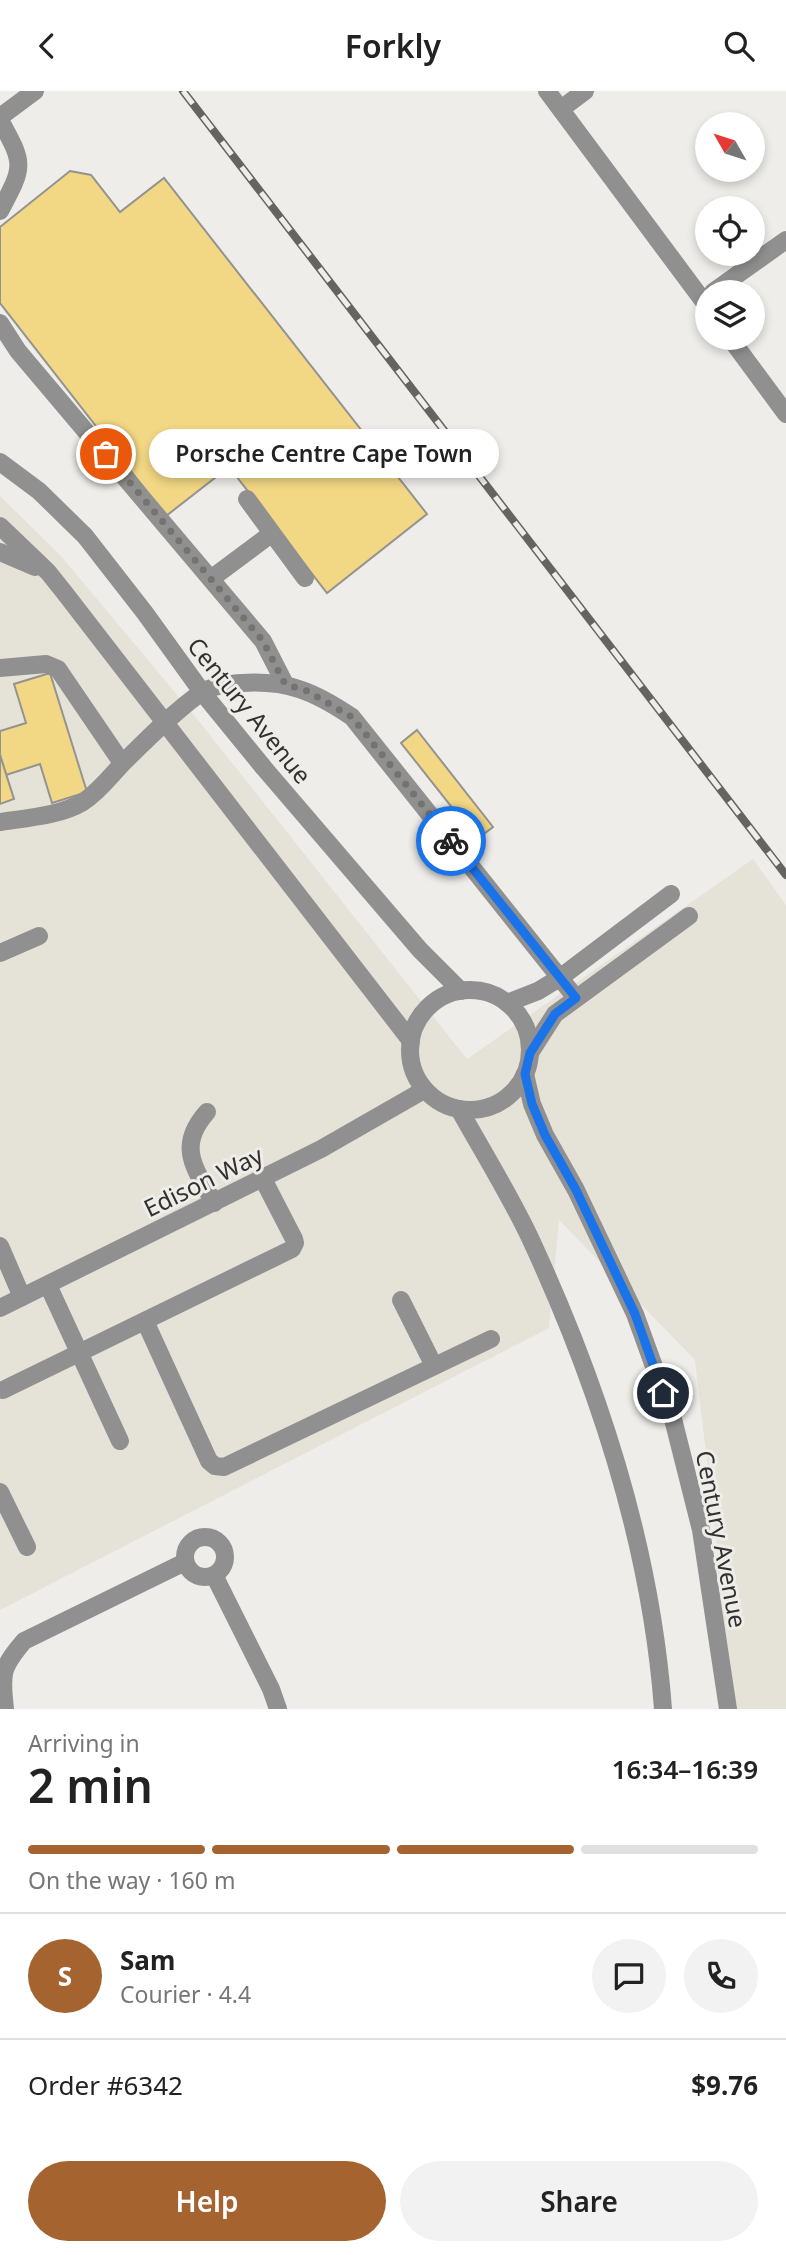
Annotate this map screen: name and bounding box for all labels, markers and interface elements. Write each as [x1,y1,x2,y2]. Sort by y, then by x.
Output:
text: Forkly [345,24,441,67]
icon: back [28,27,66,65]
icon: search [720,27,758,65]
north arrow [695,112,765,182]
map controls [695,112,765,350]
button: locate [695,196,765,266]
button: layers [695,280,765,350]
pin [76,424,136,484]
callout: Porsche Centre Cape Town [148,429,498,479]
icon: bag [87,435,125,473]
text: Porsche Centre Cape Town [175,437,473,469]
street label: Century Avenue [181,630,319,790]
courier [416,806,486,876]
icon: bike [432,822,470,860]
street label: Edison Way [138,1138,269,1224]
pin [633,1363,693,1423]
icon: home [644,1374,682,1412]
street label: Century Avenue [689,1448,755,1630]
text: Arriving in [28,1727,140,1759]
text: 16:34–16:39 [612,1751,758,1787]
text: 2 min [28,1754,153,1816]
text: On the way · 160 m [28,1864,235,1896]
button: chat [592,1939,666,2013]
button: phone [684,1939,758,2013]
text: Sam [120,1942,175,1978]
text: S [58,1958,72,1994]
text: Courier · 4.4 [120,1978,251,2010]
text: Order #6342 [28,2067,183,2103]
text: $9.76 [691,2067,758,2103]
button: Help [28,2161,386,2241]
button: Share [400,2161,758,2241]

